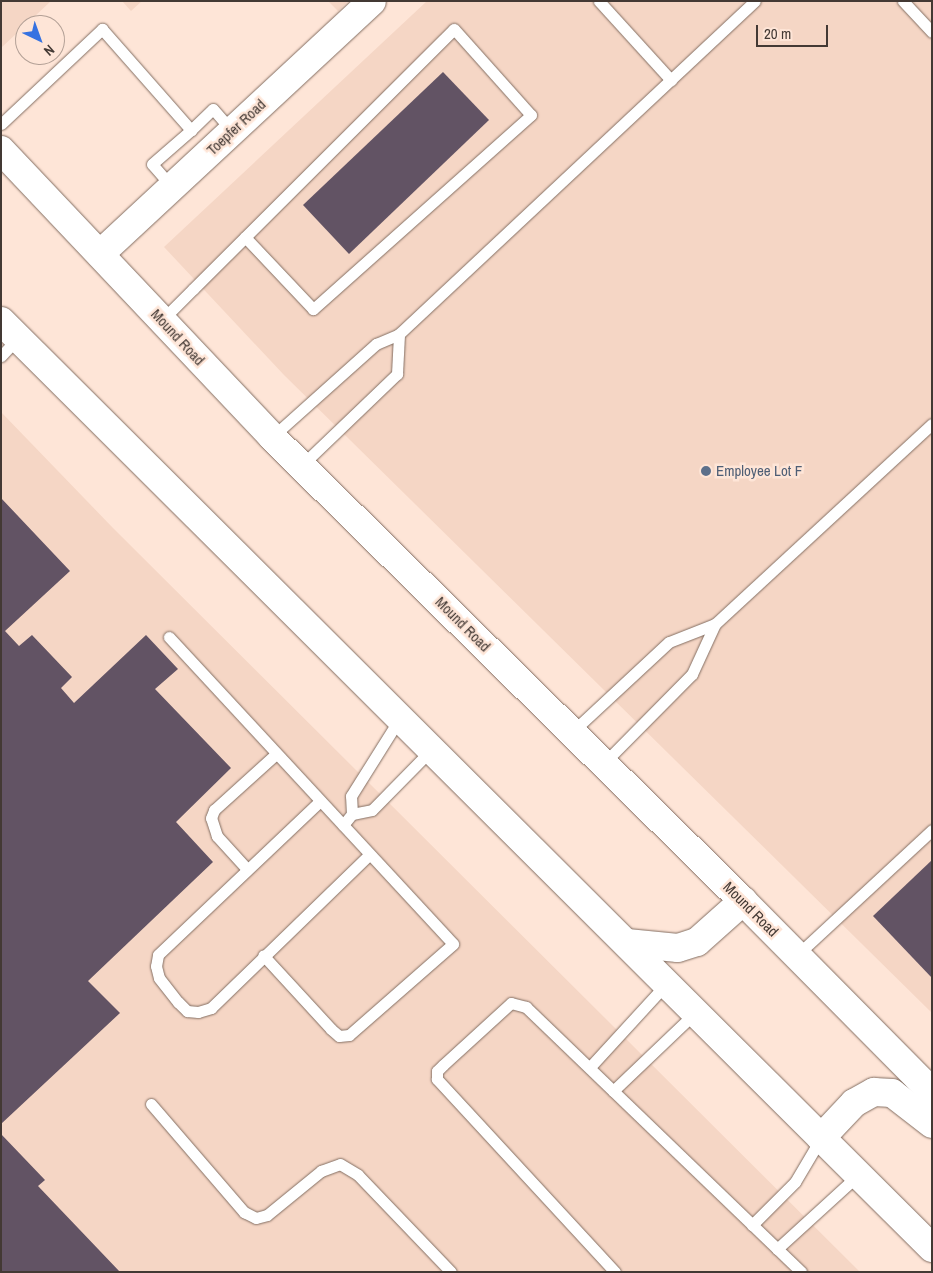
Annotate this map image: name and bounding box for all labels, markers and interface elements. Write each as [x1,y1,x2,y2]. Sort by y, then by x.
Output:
north arrow [15,15,65,65]
scale bar [758,15,830,47]
text: 20 m [764,23,791,44]
text: N [40,41,58,60]
street label: Toepfer Road [203,95,269,159]
street label: Mound Road [147,305,209,369]
place label: Employee Lot F [716,462,802,480]
marker: Employee Lot F [700,465,712,477]
street label: Mound Road [432,593,494,655]
street label: Mound Road [720,878,782,940]

